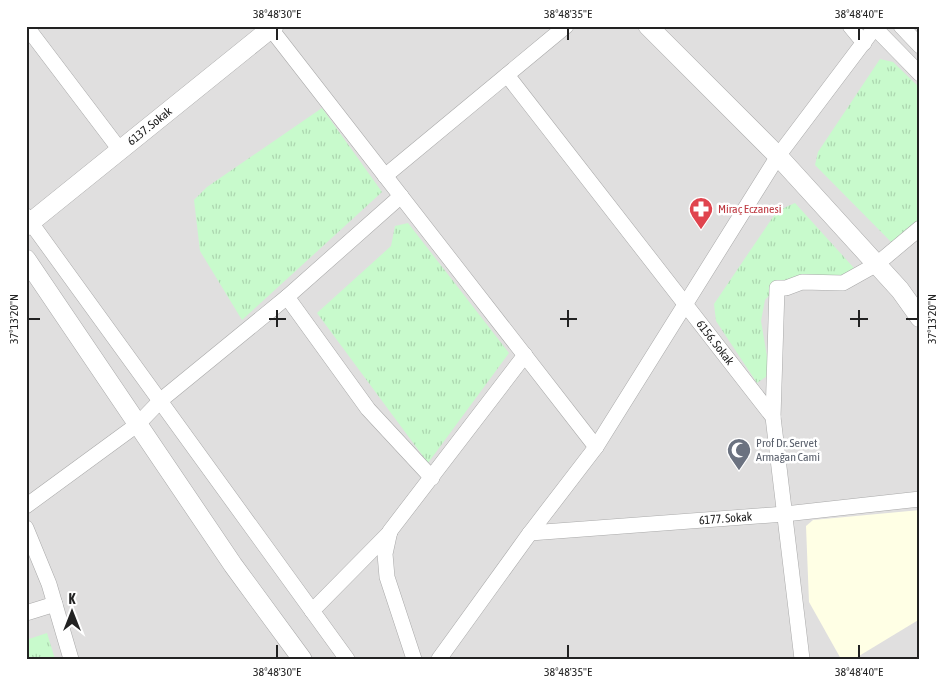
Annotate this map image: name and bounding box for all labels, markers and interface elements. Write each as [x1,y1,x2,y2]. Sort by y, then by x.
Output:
text: 38°48'30"E [253,7,301,21]
text: 38°48'35"E [544,7,592,21]
text: 38°48'40"E [835,7,883,21]
street label: 6137. Sokak [125,104,175,148]
pharmacy icon: Miraç Eczanesi [688,196,714,230]
place label: Miraç Eczanesi [718,202,781,216]
text: 37°13'20"N [7,294,21,344]
text: 37°13'20"N [925,294,939,344]
street label: 6156. Sokak [693,317,737,368]
place label: Prof Dr. Servet Armağan Cami [756,436,820,464]
mosque icon: Prof Dr. Servet Armağan Cami [726,437,752,471]
street label: 6177. Sokak [698,509,753,527]
north arrow [48,588,98,638]
text: K [69,591,76,607]
text: 38°48'30"E [253,665,301,679]
text: 38°48'35"E [544,665,592,679]
text: 38°48'40"E [835,665,883,679]

